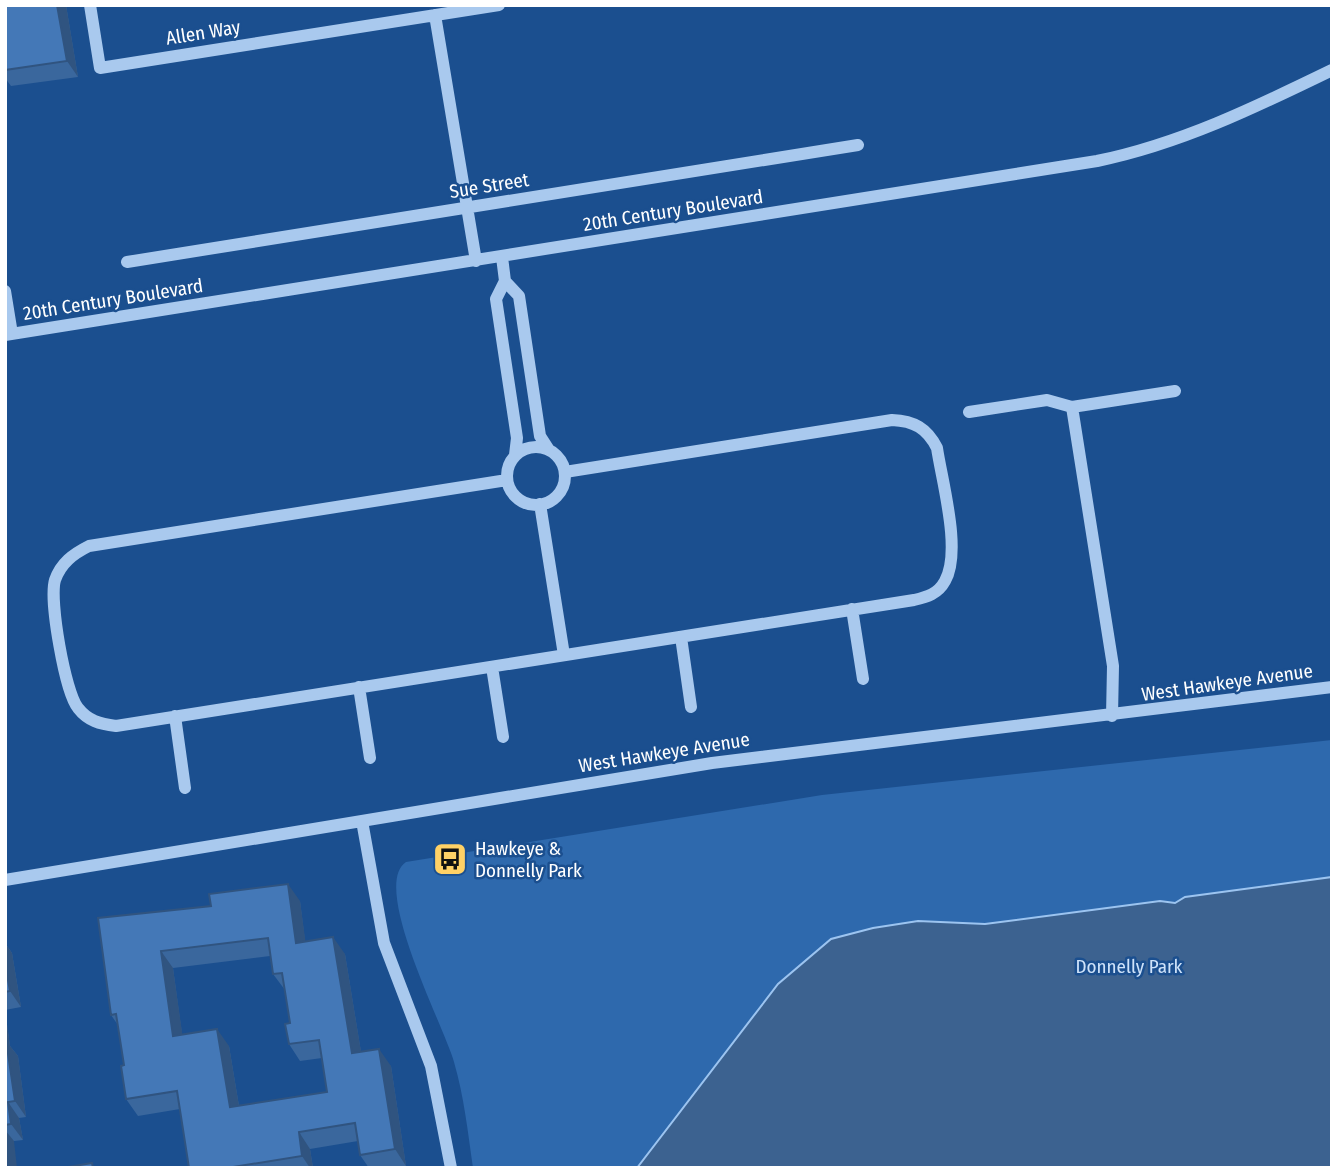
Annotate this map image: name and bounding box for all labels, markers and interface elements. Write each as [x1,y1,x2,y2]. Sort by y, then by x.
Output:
street label: Allen Way [164,15,242,50]
street label: Sue Street [448,168,531,203]
street label: 20th Century Boulevard [582,185,765,236]
street label: 20th Century Boulevard [22,274,205,325]
street label: West Hawkeye Avenue [1140,659,1314,706]
street label: West Hawkeye Avenue [577,728,751,777]
place label: Hawkeye & Donnelly Park [475,837,582,882]
bus stop icon: Hawkeye & Donnelly Park [431,840,469,878]
park label: Donnelly Park [1076,955,1183,978]

